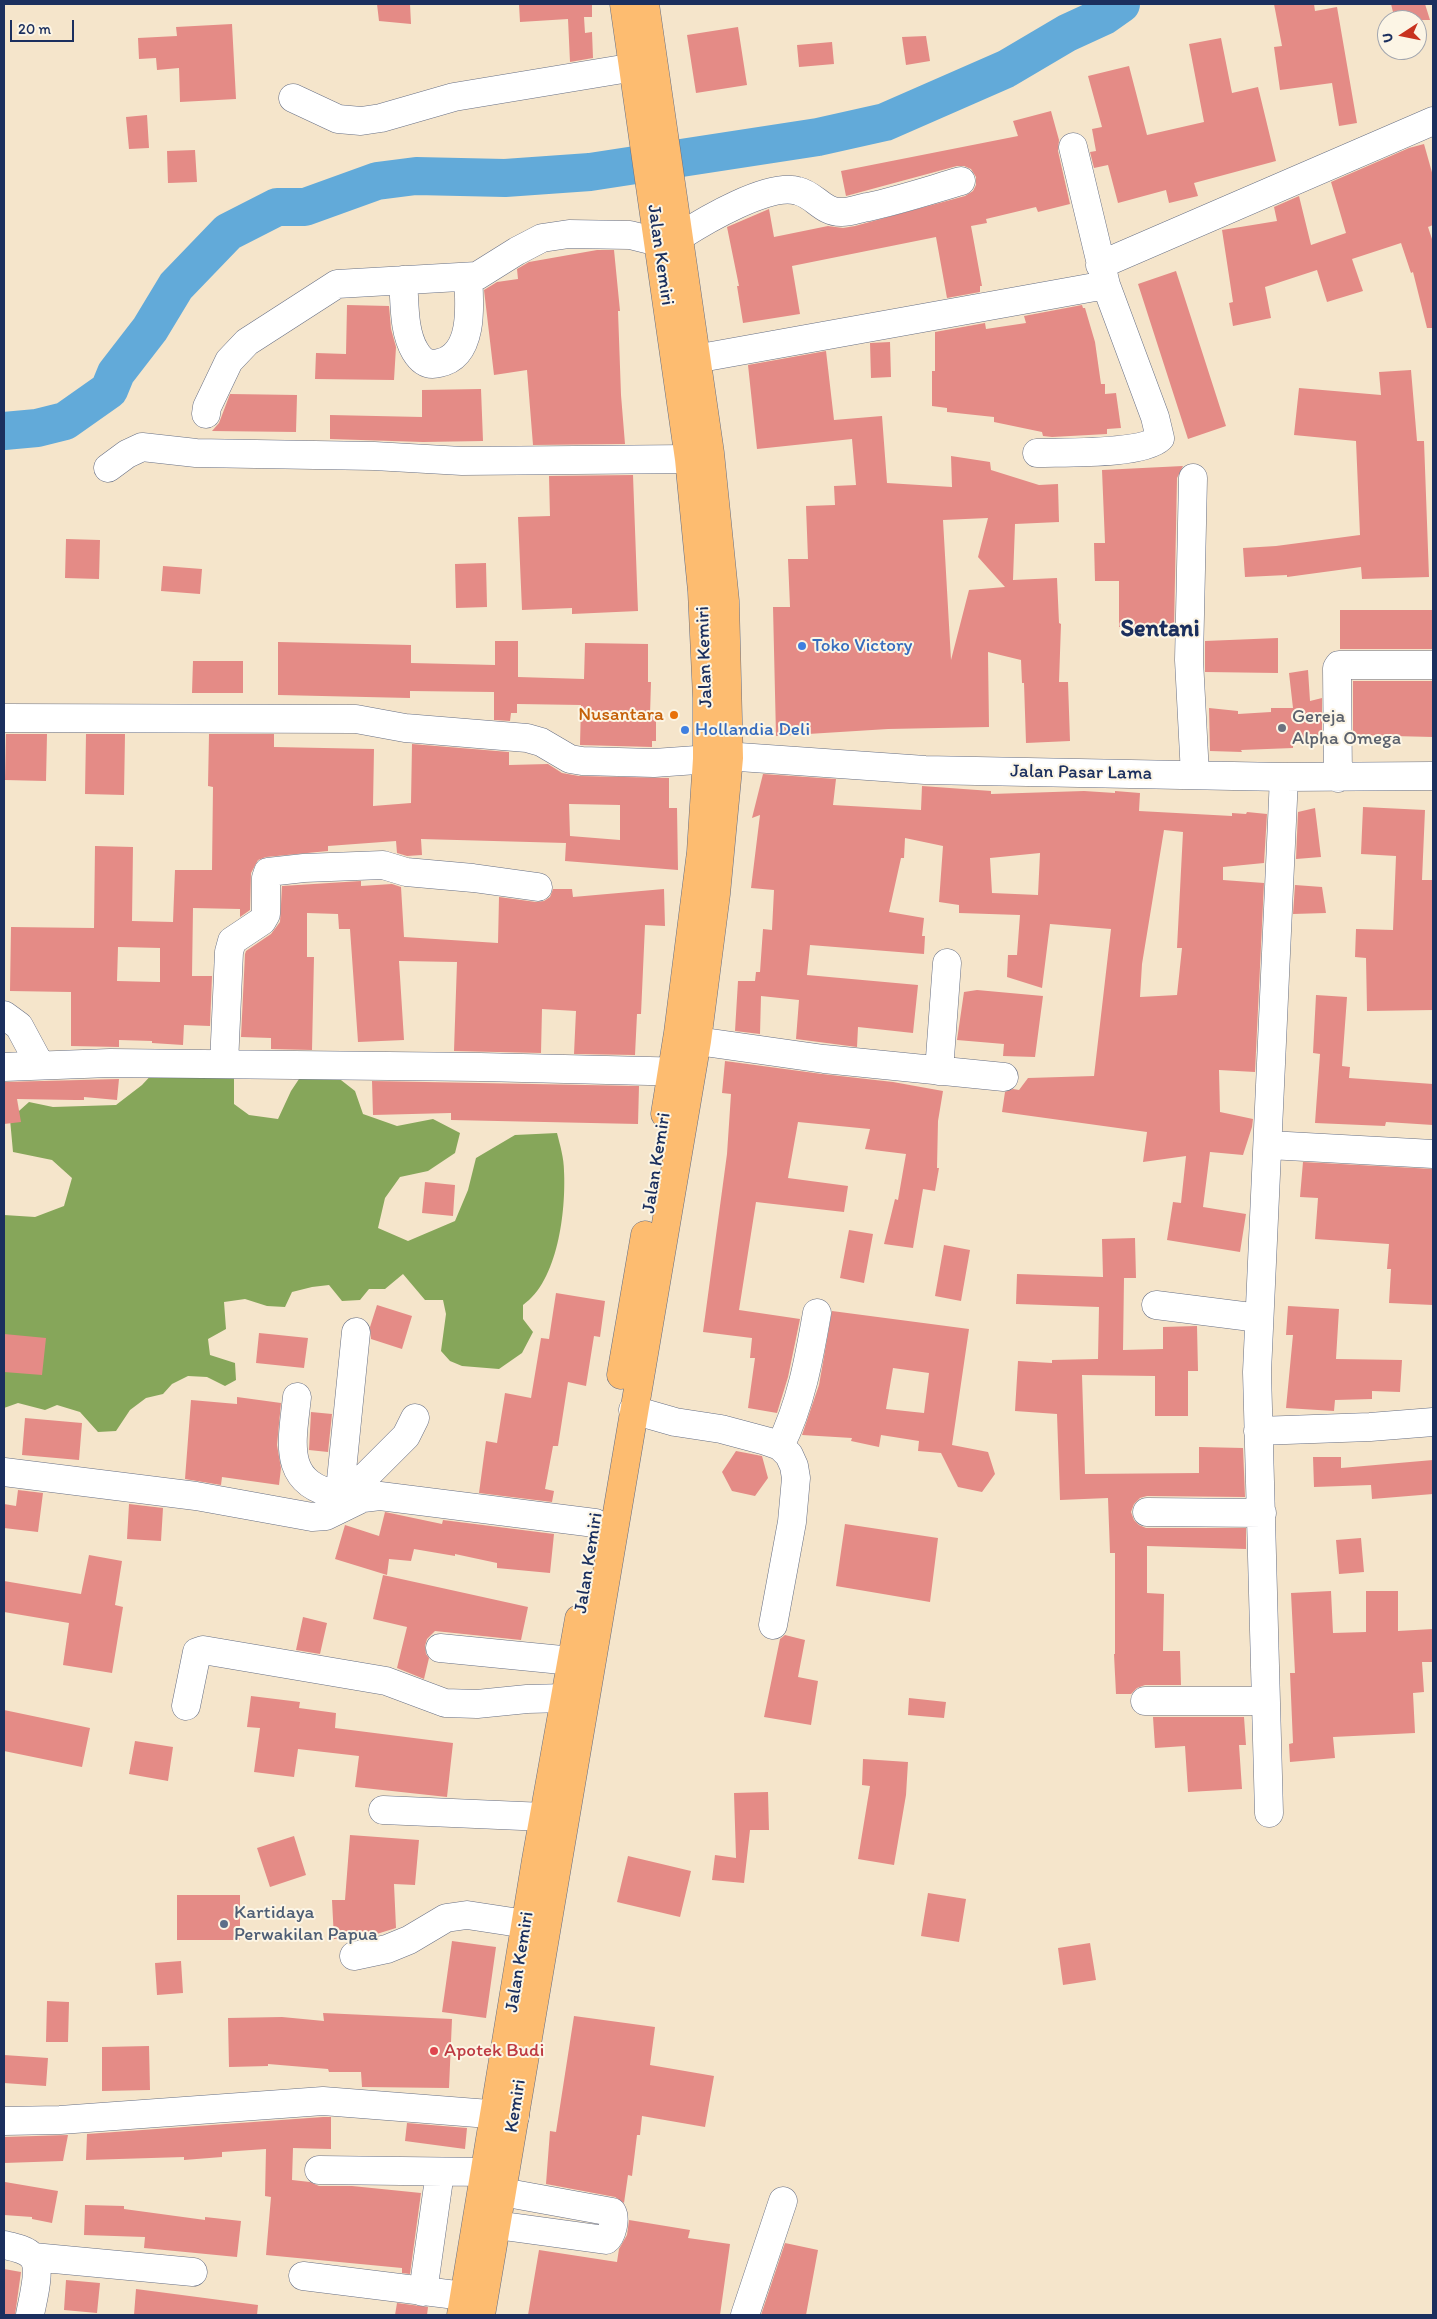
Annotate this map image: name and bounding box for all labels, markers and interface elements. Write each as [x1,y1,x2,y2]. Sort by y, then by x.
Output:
scale bar [12,10,76,42]
north arrow [1377,10,1427,60]
text: 20 m [18,20,51,38]
text: U [1379,32,1397,44]
street label: Jalan Kemiri [642,203,678,307]
street label: Jalan Kemiri [692,606,718,708]
district label: Sentani [1121,616,1199,644]
place label: Toko Victory [812,635,912,657]
marker: Toko Victory [796,640,808,652]
place label: Nusantara [578,704,664,726]
place label: Gereja Alpha Omega [1292,706,1401,750]
marker: Nusantara [668,709,680,721]
place label: Hollandia Deli [695,719,810,741]
marker: Gereja Alpha Omega [1276,722,1288,734]
marker: Hollandia Deli [679,724,691,736]
street label: Jalan Pasar Lama [1010,760,1152,786]
street label: Jalan Kemiri [638,1111,676,1215]
street label: Jalan Kemiri [570,1511,608,1615]
place label: Kartidaya Perwakilan Papua [234,1902,378,1946]
street label: Jalan Kemiri [501,1910,539,2014]
marker: Kartidaya Perwakilan Papua [218,1918,230,1930]
place label: Apotek Budi [444,2040,544,2062]
marker: Apotek Budi [428,2045,440,2057]
street label: Kemiri [501,2078,531,2134]

